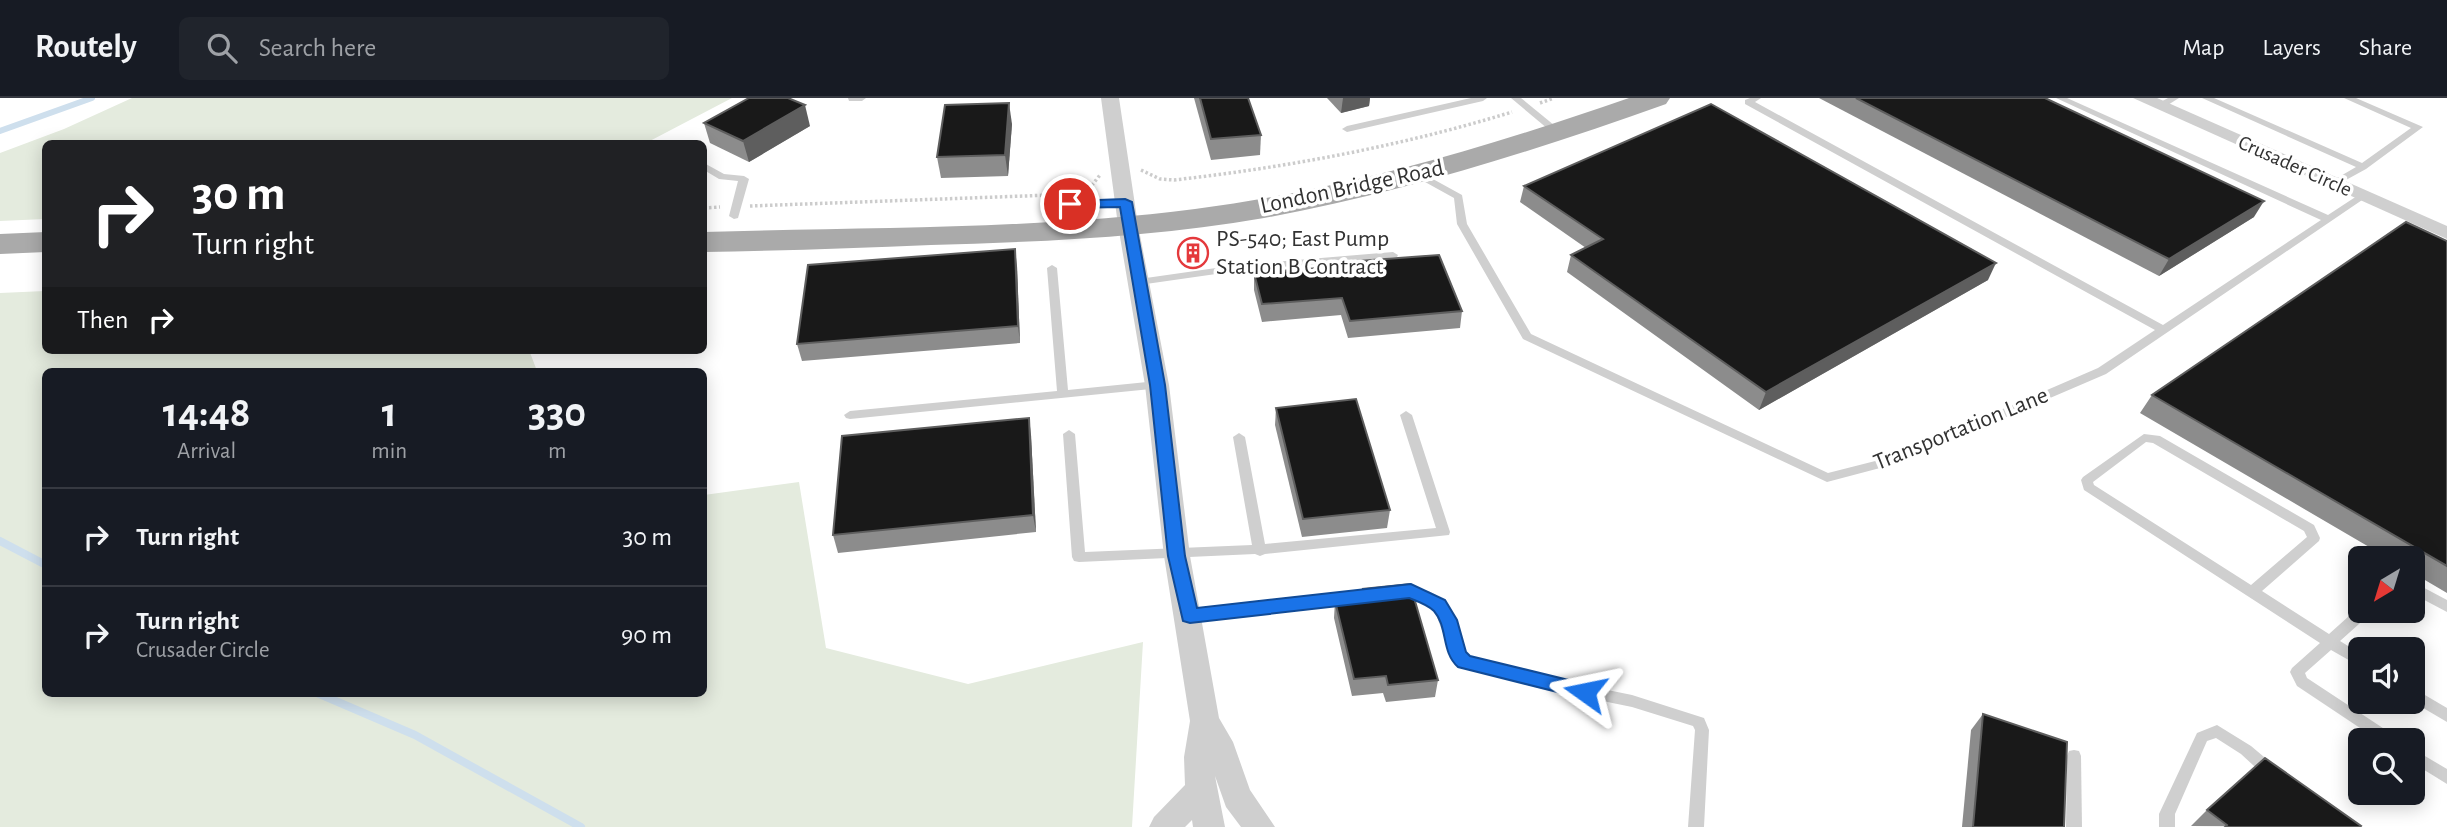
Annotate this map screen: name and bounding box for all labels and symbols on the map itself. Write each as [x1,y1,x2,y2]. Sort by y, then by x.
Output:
street label: Crusader Circle [2235,132,2355,200]
street label: London Bridge Road [1258,156,1446,218]
pin [1040,174,1100,234]
place label: PS-540; East Pump Station B Contract [1216,227,1389,279]
building icon: PS-540; East Pump Station B Contract [1176,236,1210,270]
street label: Transportation Lane [1870,383,2052,475]
north arrow [2348,546,2426,623]
position arrow [1548,655,1622,729]

